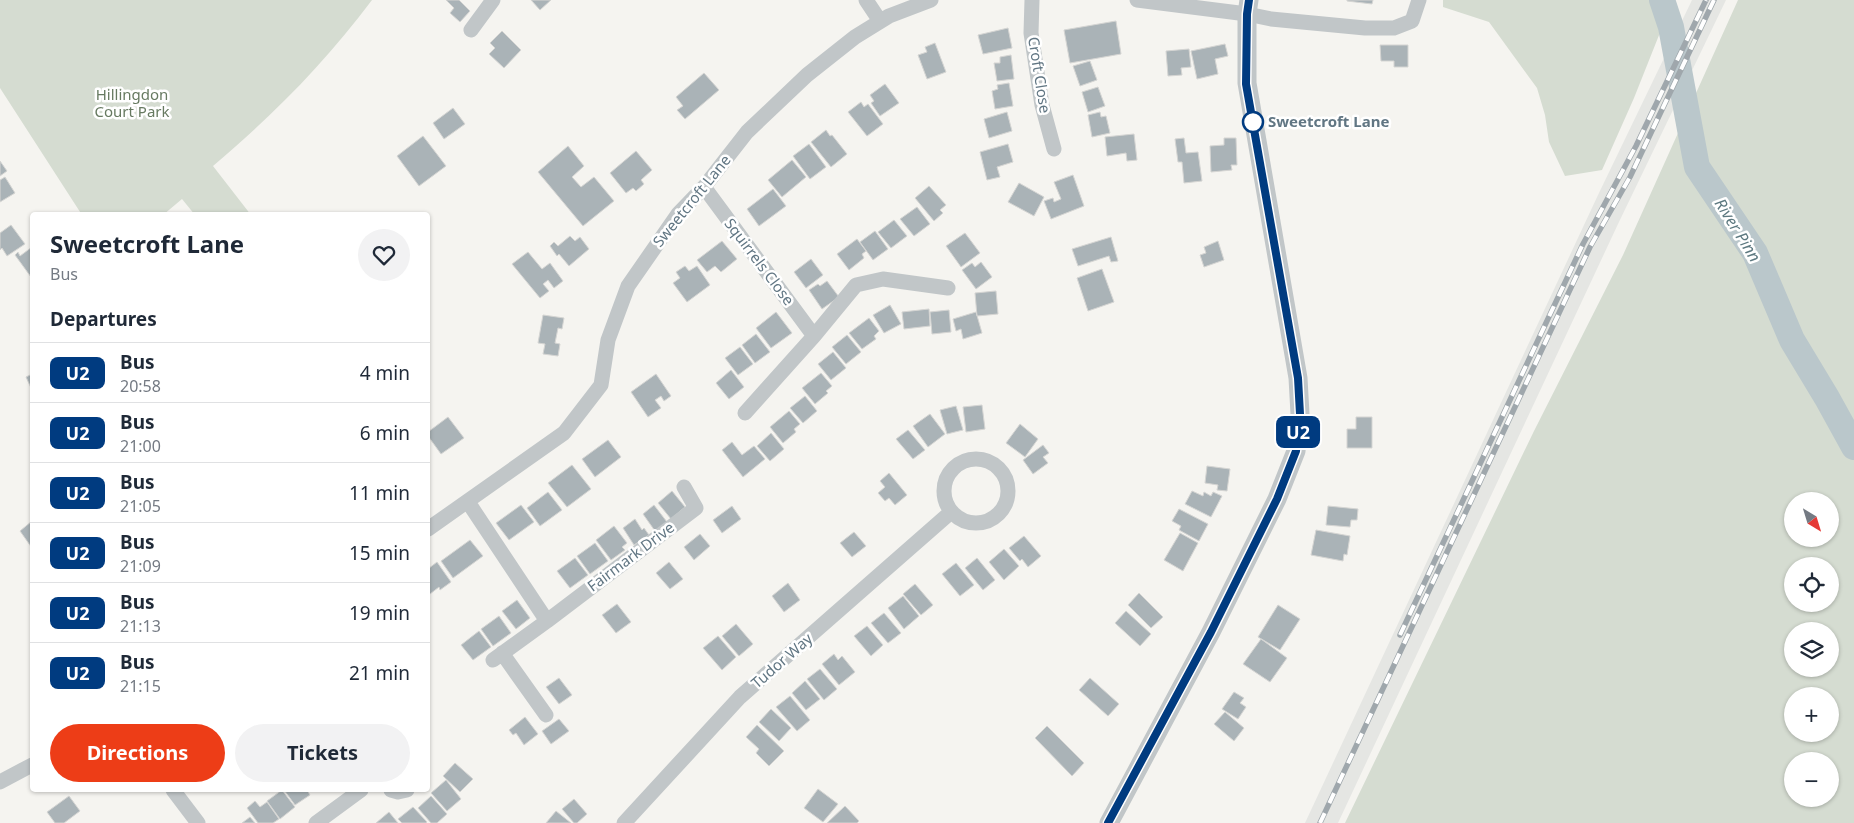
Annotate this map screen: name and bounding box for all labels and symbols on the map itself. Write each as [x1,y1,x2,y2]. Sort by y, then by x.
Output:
street label: Croft Close [1024,35,1056,114]
park label: Hillingdon Court Park [94,84,170,121]
marker: Sweetcroft Lane [1242,111,1264,133]
place label: Sweetcroft Lane [1268,111,1389,131]
street label: Sweetcroft Lane [648,150,735,251]
water label: River Pinn [1710,194,1766,266]
street label: Squirrels Close [720,214,799,309]
line badge: U2 [1276,416,1320,448]
north arrow [1784,492,1839,548]
street label: Fairmark Drive [583,517,678,595]
street label: Tudor Way [746,628,816,692]

